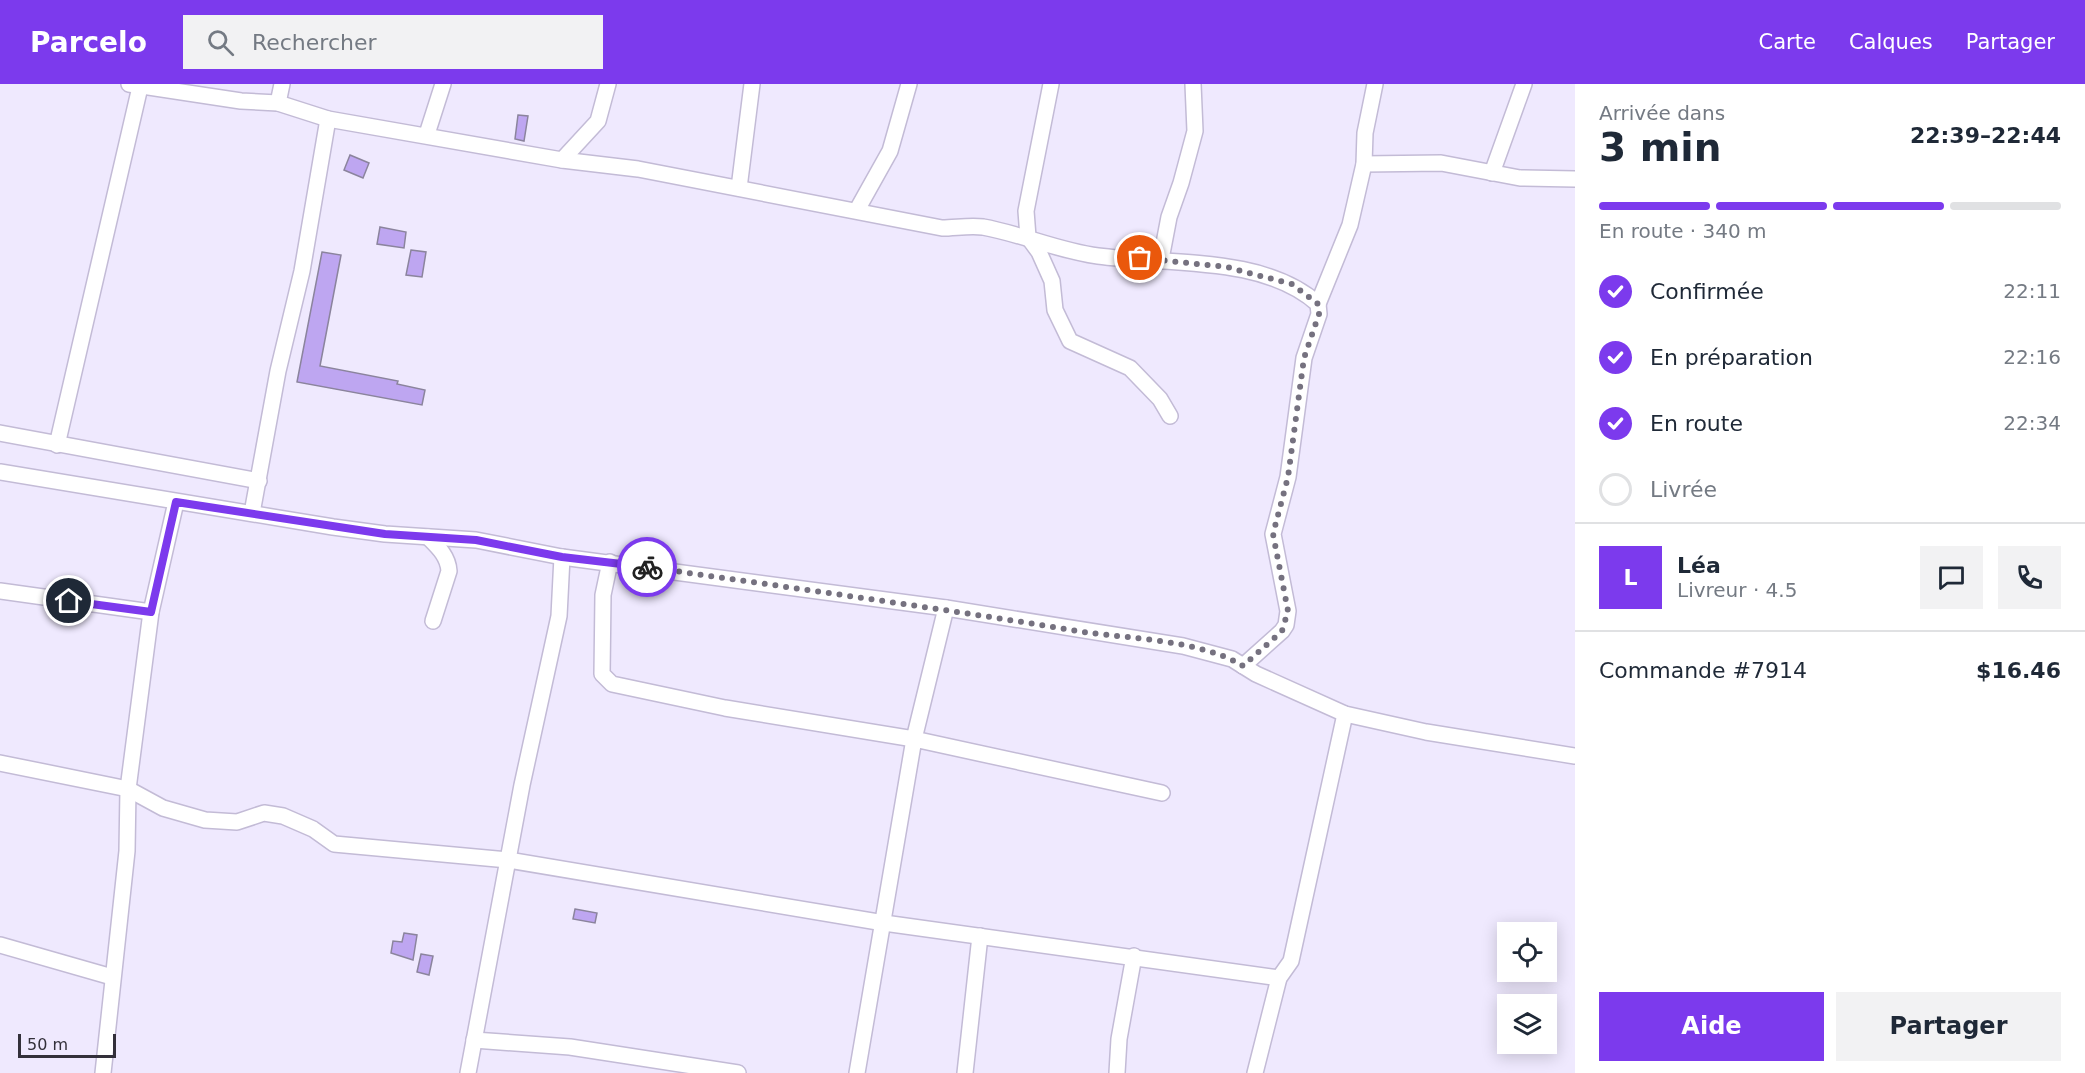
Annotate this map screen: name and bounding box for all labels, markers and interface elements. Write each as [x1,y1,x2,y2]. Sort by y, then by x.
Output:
search box [183,15,603,69]
text: Parcelo [30,26,147,59]
icon: search [204,26,237,59]
text: Rechercher [252,30,377,55]
text: Carte [1759,30,1816,54]
text: Calques [1849,30,1933,54]
text: Partager [1966,30,2055,54]
text: Arrivée dans [1599,101,1725,125]
text: 22:39–22:44 [1910,123,2061,148]
text: 3 min [1599,125,1721,170]
text: En route · 340 m [1599,219,1767,243]
pin [1114,232,1165,283]
icon: bag [1123,241,1156,274]
icon: check [1599,275,1632,308]
text: Confirmée [1650,279,1764,304]
text: 22:11 [2003,279,2061,303]
icon: check [1599,341,1632,374]
text: En préparation [1650,345,1813,370]
text: 22:16 [2003,345,2061,369]
icon: check [1599,407,1632,440]
text: En route [1650,411,1743,436]
text: 22:34 [2003,411,2061,435]
text: Livrée [1650,477,1717,502]
courier [617,537,677,597]
button: chat [1920,546,1983,609]
button: phone [1998,546,2061,609]
icon: bike [631,551,664,584]
text: Léa [1677,553,1721,578]
text: L [1623,565,1638,590]
pin [43,575,94,626]
text: Livreur · 4.5 [1677,578,1797,602]
icon: home [52,584,85,617]
text: Commande #7914 [1599,658,1807,683]
text: $16.46 [1976,658,2061,683]
map controls [1497,922,1557,1054]
button: locate [1497,922,1557,982]
button: Aide [1599,992,1824,1061]
button: Partager [1836,992,2061,1061]
button: layers [1497,994,1557,1054]
scale bar [18,1031,116,1058]
text: 50 m [27,1035,68,1054]

